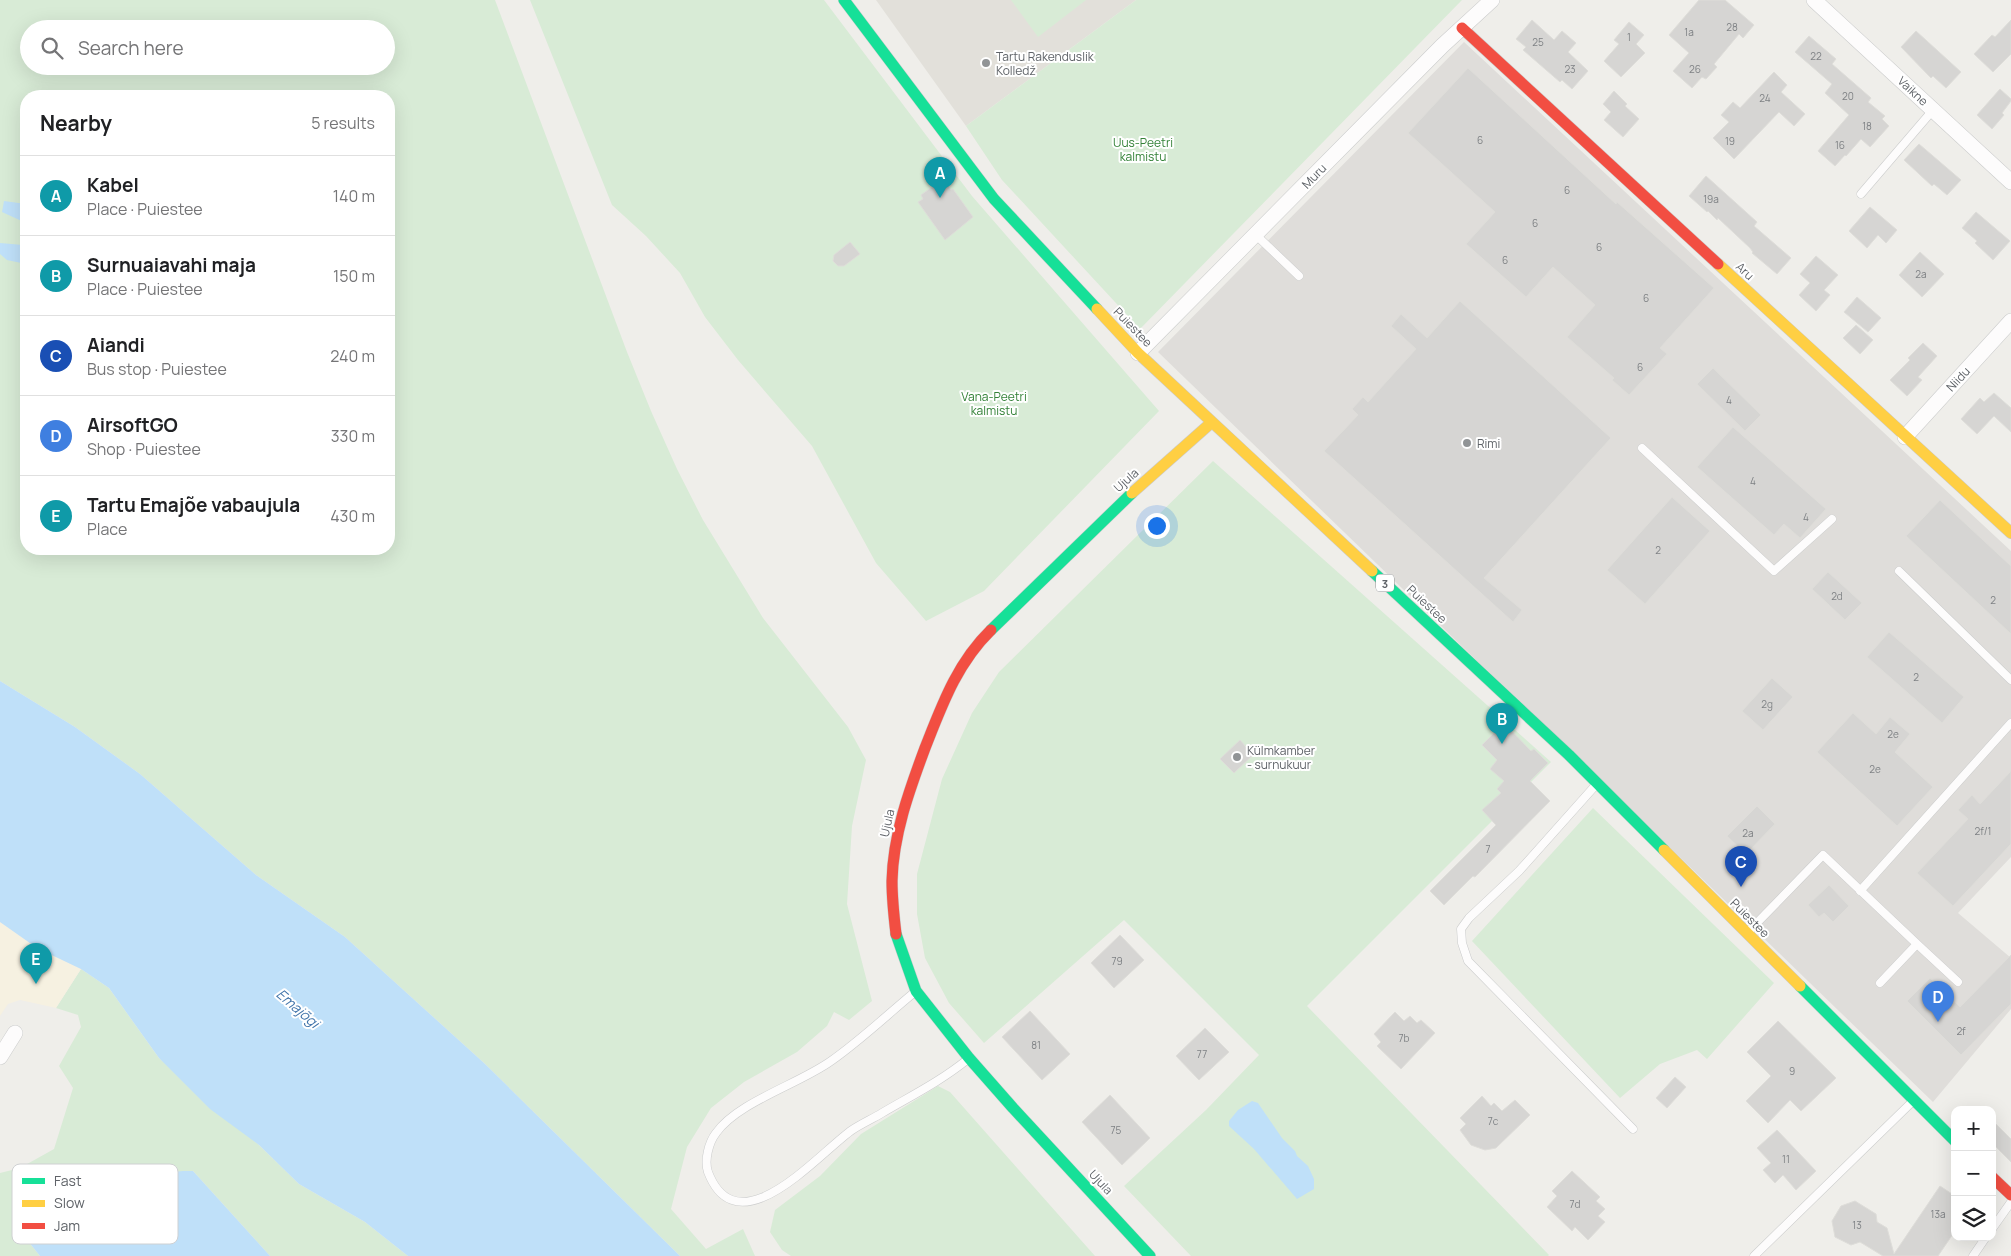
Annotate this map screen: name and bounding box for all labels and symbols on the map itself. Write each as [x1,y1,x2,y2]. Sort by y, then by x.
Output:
house number: 28 [1726,20,1738,34]
house number: 1a [1684,25,1694,39]
house number: 1 [1627,30,1631,44]
house number: 25 [1532,35,1544,49]
place label: Tartu Rakenduslik Kolledž [996,48,1095,79]
house number: 22 [1810,49,1822,63]
marker: Tartu Rakenduslik Kolledž [980,57,992,69]
house number: 23 [1564,62,1576,76]
house number: 26 [1689,62,1701,76]
street label: Vaikne [1894,72,1932,110]
house number: 20 [1842,89,1854,103]
house number: 24 [1759,91,1771,105]
house number: 18 [1862,119,1872,133]
house number: 6 [1477,133,1483,147]
park label: Uus-Peetri kalmistu [1113,134,1173,165]
house number: 19 [1725,134,1735,148]
house number: 16 [1835,138,1845,152]
pin: A [924,157,956,198]
street label: Muru [1298,160,1330,192]
house number: 6 [1564,183,1570,197]
house number: 19a [1703,192,1719,206]
house number: 6 [1532,216,1538,230]
house number: 6 [1596,240,1602,254]
house number: 6 [1502,253,1508,267]
street label: Aru [1732,258,1758,284]
house number: 2a [1915,267,1927,281]
house number: 6 [1643,291,1649,305]
street label: Puiestee [1110,303,1156,351]
house number: 6 [1637,360,1643,374]
street label: Niidu [1942,363,1974,395]
park label: Vana-Peetri kalmistu [961,388,1027,419]
house number: 4 [1726,393,1732,407]
place label: Rimi [1477,435,1500,452]
marker: Rimi [1461,437,1473,449]
street label: Ujula [1110,464,1142,496]
house number: 4 [1750,474,1756,488]
house number: 4 [1803,510,1809,524]
your location [1144,513,1170,539]
house number: 2 [1655,543,1661,557]
road number: 3 [1376,574,1394,592]
street label: Puiestee [1403,581,1451,627]
house number: 2d [1831,589,1843,603]
house number: 2 [1990,593,1996,607]
house number: 2 [1913,670,1919,684]
house number: 2g [1761,697,1773,711]
pin: B [1486,703,1518,744]
house number: 2e [1887,727,1899,741]
place label: Külmkamber - surnukuur [1247,742,1316,773]
marker: Külmkamber - surnukuur [1231,751,1243,763]
house number: 2e [1869,762,1881,776]
street label: Ujula [876,807,898,839]
house number: 2f/1 [1974,824,1992,838]
house number: 2a [1742,826,1754,840]
house number: 7 [1485,842,1491,856]
pin: C [1725,846,1757,887]
street label: Puiestee [1727,895,1773,941]
pin: E [20,943,52,984]
house number: 79 [1111,954,1123,968]
pin: D [1922,981,1954,1022]
water label: Emajõgi [273,984,325,1033]
house number: 2f [1956,1024,1966,1038]
house number: 7b [1399,1031,1410,1045]
house number: 81 [1031,1038,1041,1052]
house number: 77 [1197,1047,1207,1061]
house number: 9 [1789,1064,1795,1078]
house number: 7c [1488,1114,1499,1128]
house number: 75 [1111,1123,1122,1137]
house number: 11 [1782,1152,1790,1166]
legend [12,1164,178,1244]
street label: Ujula [1085,1166,1117,1198]
text: Fast [54,1171,82,1190]
text: Slow [54,1193,85,1212]
house number: 7d [1570,1197,1581,1211]
house number: 13a [1931,1207,1946,1221]
text: Jam [54,1216,80,1235]
house number: 13 [1852,1218,1862,1232]

